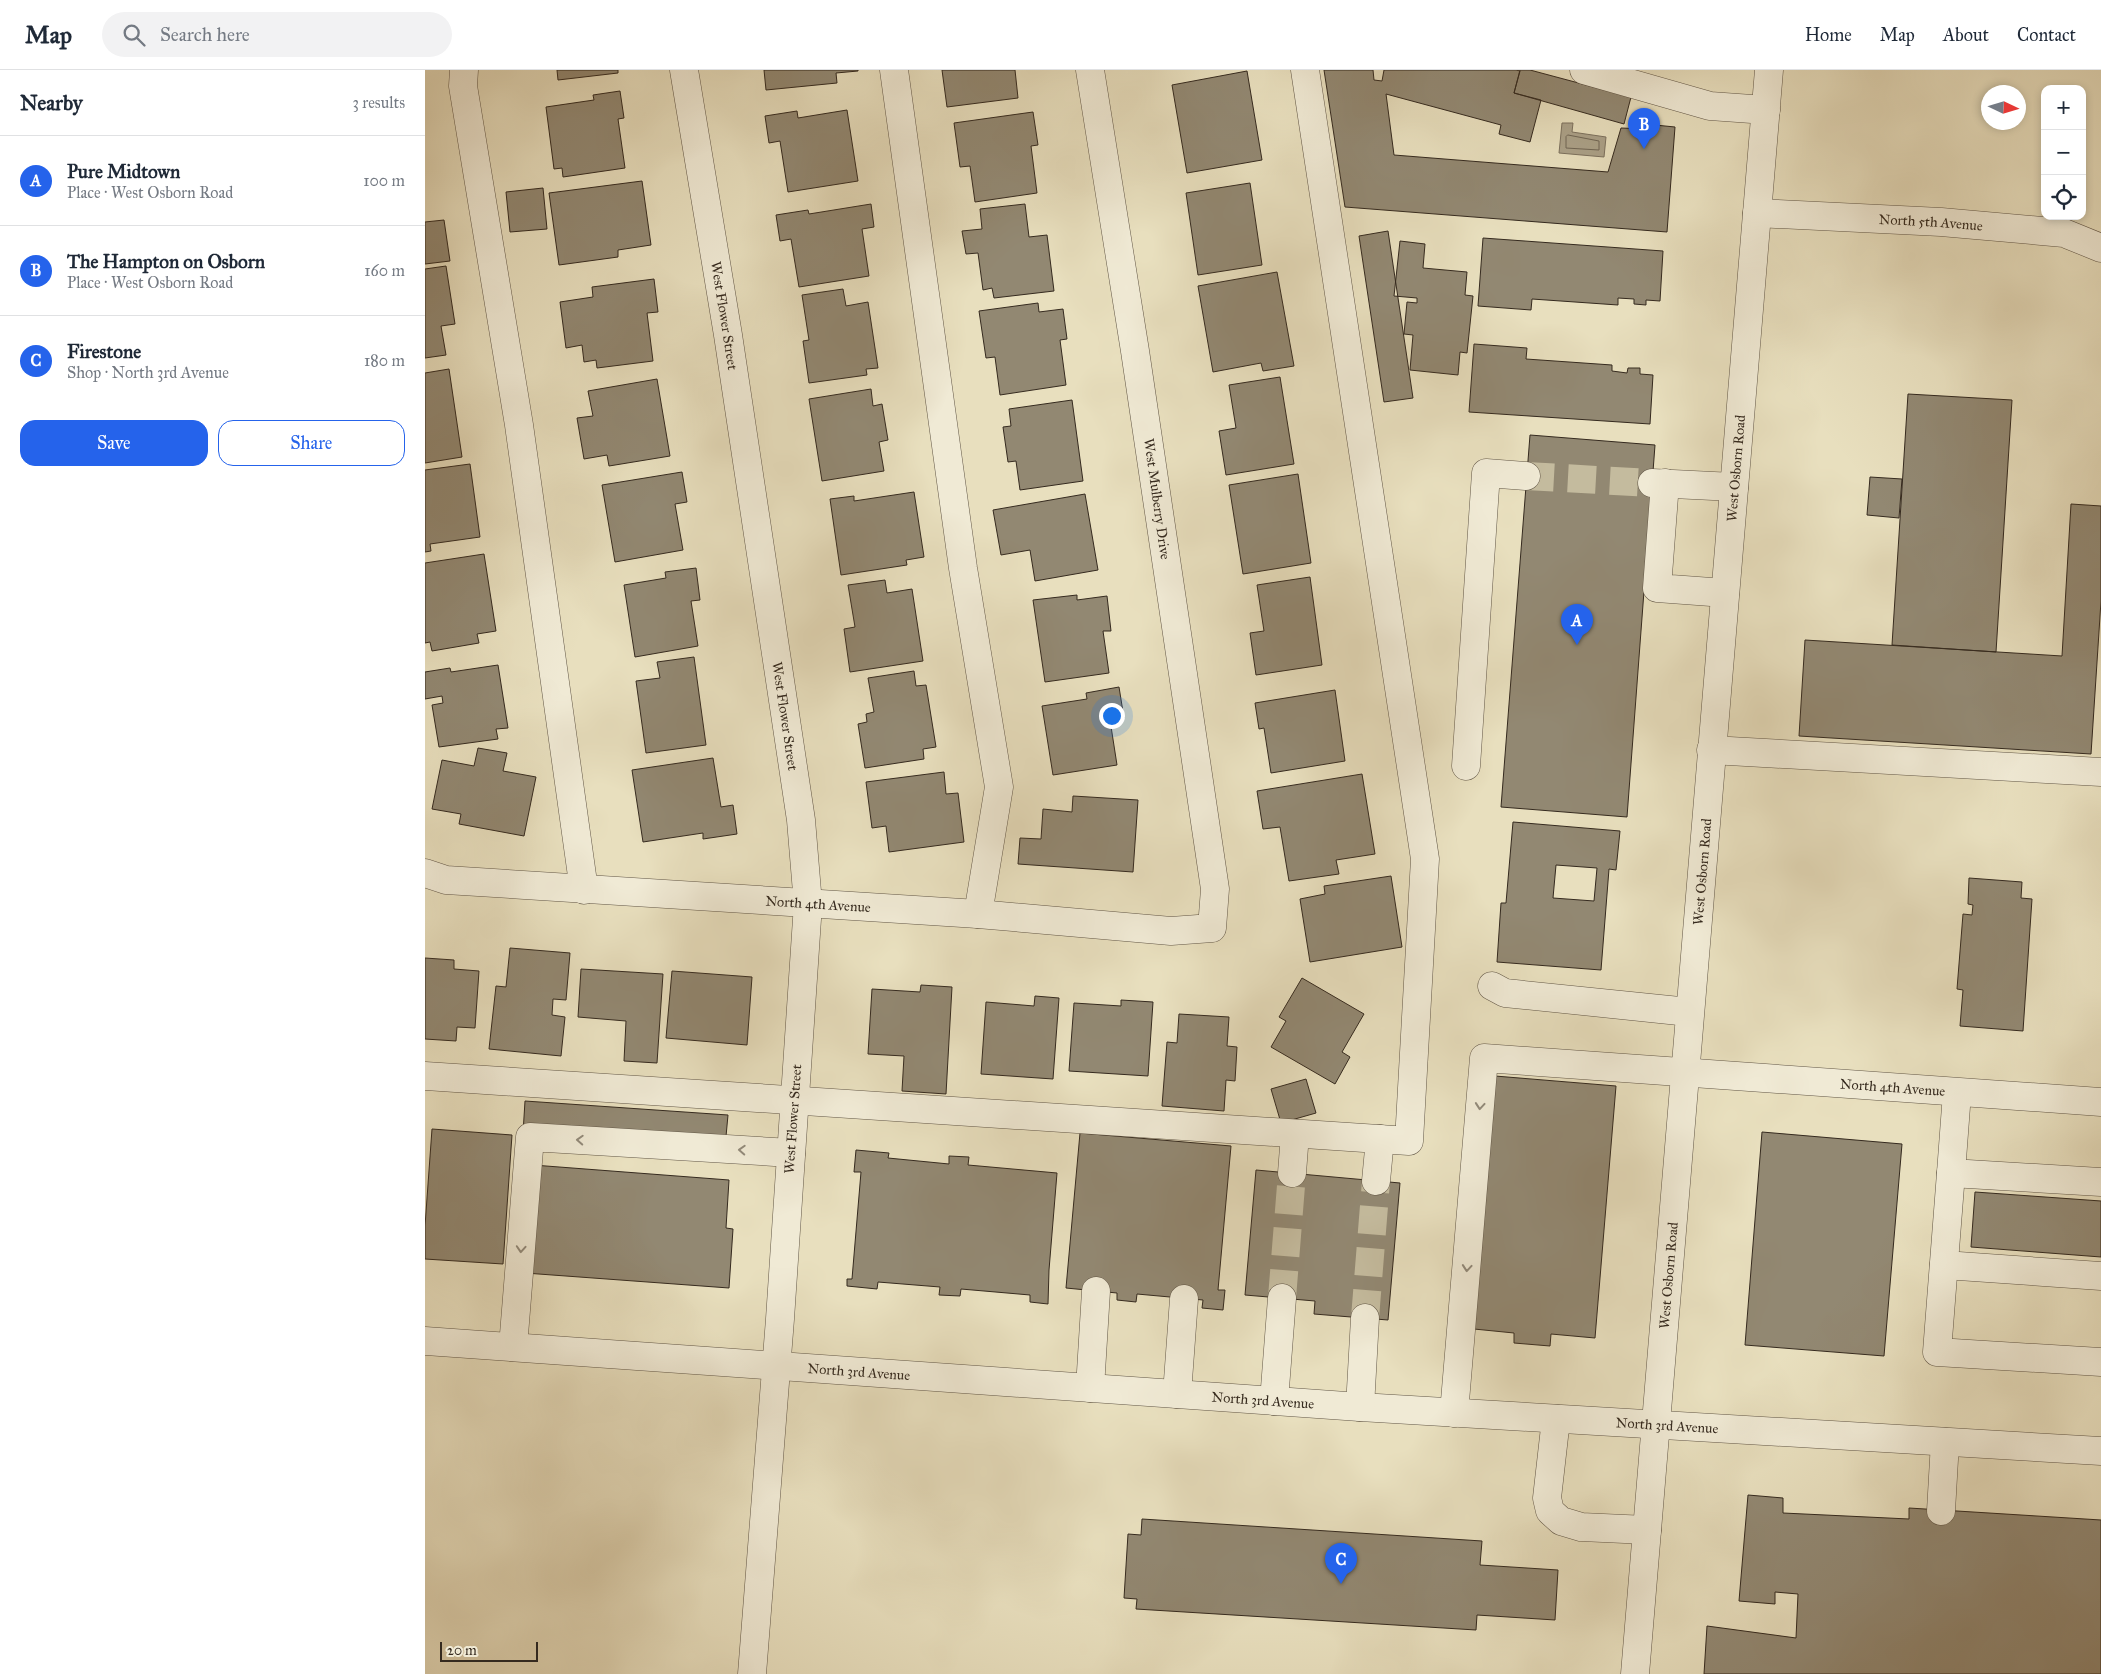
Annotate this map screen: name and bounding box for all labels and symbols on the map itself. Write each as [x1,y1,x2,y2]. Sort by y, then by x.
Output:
north arrow [1981,85,2026,130]
pin: B [1628,108,1660,149]
street label: North 5th Avenue [1878,210,1984,234]
street label: West Flower Street [707,260,742,371]
street label: West Osborn Road [1723,414,1749,522]
street label: West Mulberry Drive [1140,437,1174,561]
pin: A [1561,604,1593,645]
street label: West Flower Street [769,661,802,772]
your location [1099,703,1125,729]
street label: West Osborn Road [1689,818,1715,926]
street label: North 4th Avenue [765,892,871,916]
street label: West Flower Street [781,1064,805,1174]
street label: North 4th Avenue [1839,1075,1946,1099]
one-way arrow [1474,1103,1485,1111]
one-way arrow [576,1135,584,1146]
one-way arrow [738,1145,746,1156]
street label: West Osborn Road [1655,1221,1681,1329]
one-way arrow [516,1246,527,1254]
one-way arrow [1461,1265,1472,1273]
street label: North 3rd Avenue [807,1360,911,1384]
street label: North 3rd Avenue [1211,1388,1315,1412]
street label: North 3rd Avenue [1615,1414,1719,1437]
pin: C [1325,1543,1357,1584]
scale bar [440,1639,537,1662]

